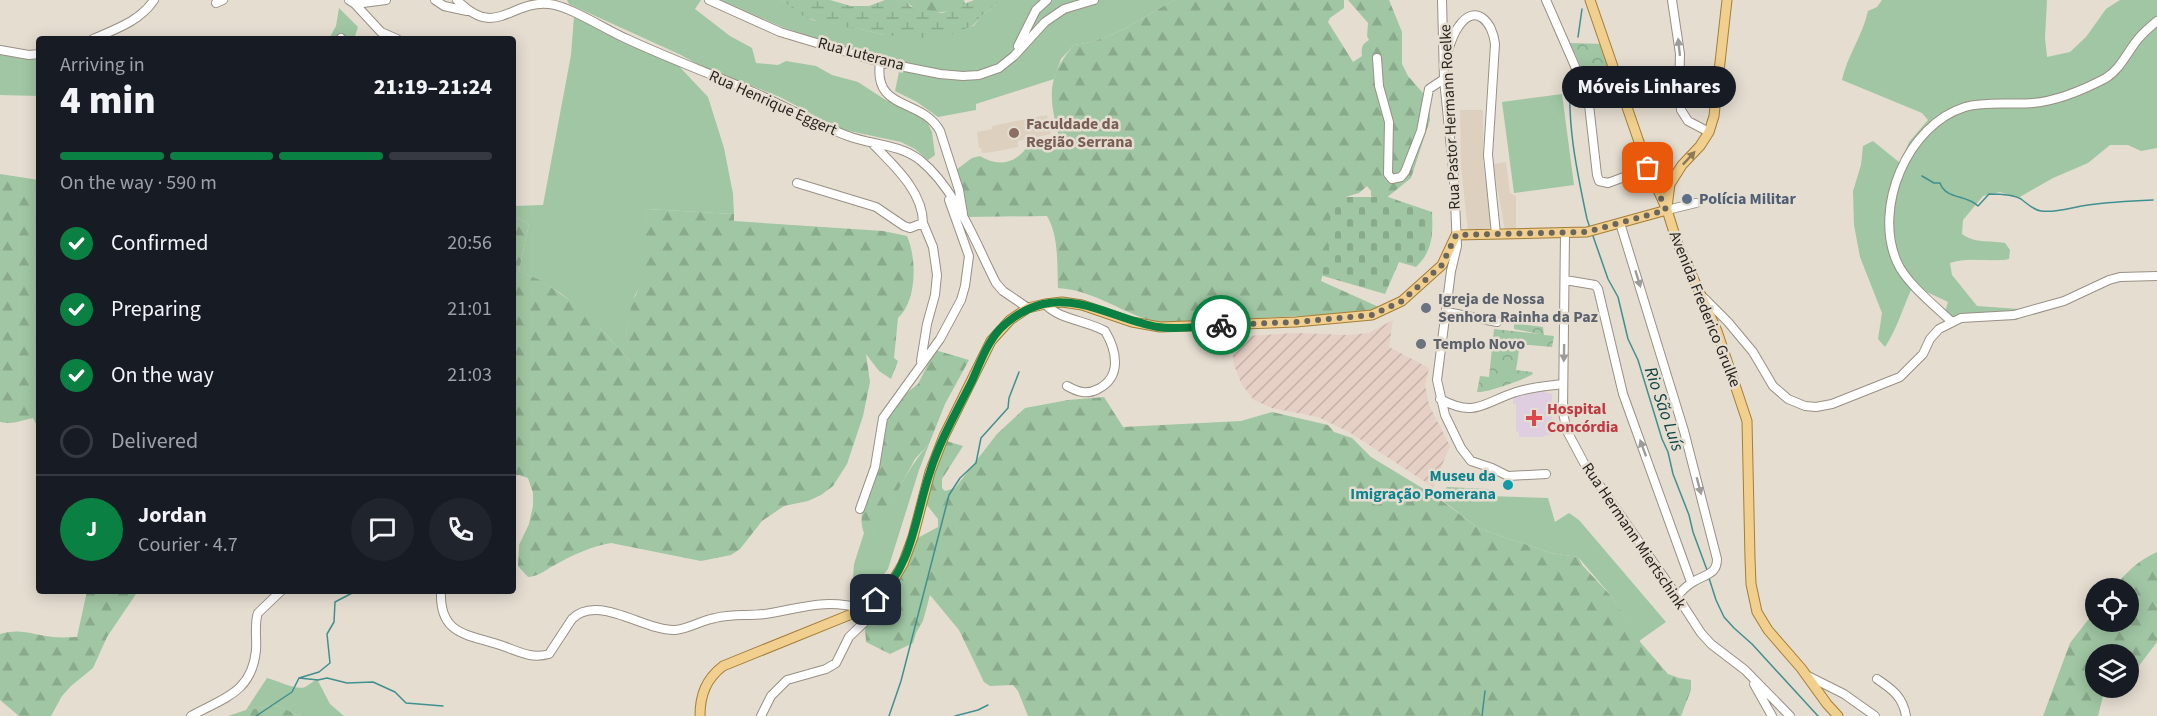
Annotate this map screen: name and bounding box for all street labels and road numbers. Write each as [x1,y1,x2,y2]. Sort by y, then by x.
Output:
street label: Rua Pastor Hermann Roelke [1434,24,1466,210]
street label: Rua Luterana [815,32,907,76]
street label: Rua Henrique Eggert [706,65,841,141]
street label: Avenida Frederico Grulke [1664,228,1746,390]
street label: Rua Hermann Miertschink [1577,458,1691,614]

